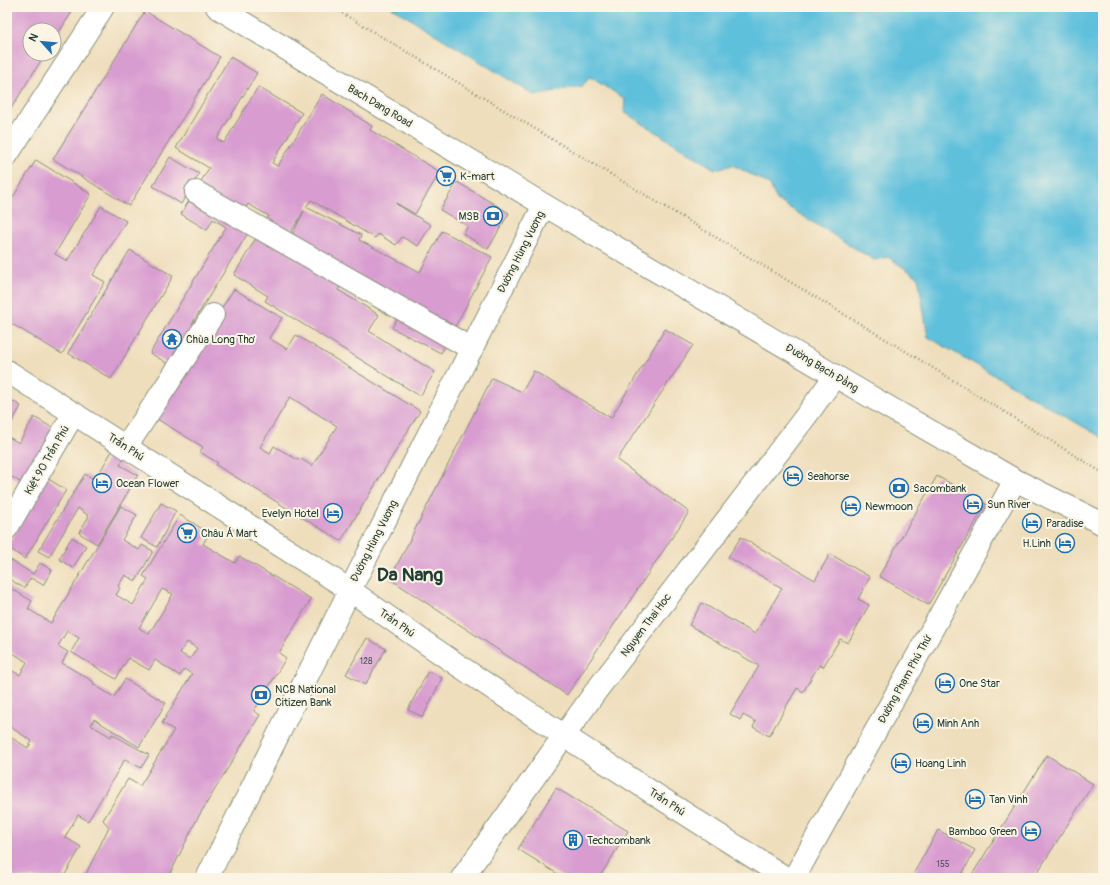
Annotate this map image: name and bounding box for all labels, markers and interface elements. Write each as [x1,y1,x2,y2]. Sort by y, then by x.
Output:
north arrow [22,22,62,62]
text: N [26,31,41,44]
street label: Bach Dang Road [345,82,415,130]
supermarket icon: K-mart [435,165,457,187]
place label: K-mart [460,170,495,183]
bank icon: MSB [482,205,504,227]
street label: Đường Hùng Vương [495,208,548,295]
place label: MSB [458,210,479,223]
temple icon: Chùa Long Thơ [161,328,183,350]
place label: Chùa Long Thơ [186,333,256,346]
street label: Đường Bạch Đằng [783,340,862,395]
street label: Kiệt 90 Trần Phú [21,423,72,497]
street label: Trần Phú [105,430,147,464]
hotel icon: Seahorse [782,465,804,487]
place label: Seahorse [807,470,850,483]
hotel icon: Ocean Flower [91,472,113,494]
place label: Ocean Flower [116,477,179,490]
bank icon: Sacombank [888,477,910,499]
place label: Sacombank [913,482,967,495]
hotel icon: Sun River [962,493,984,515]
hotel icon: Newmoon [840,495,862,517]
street label: Đường Hùng Vương [348,497,401,584]
place label: Sun River [987,498,1031,511]
place label: Newmoon [865,500,913,513]
hotel icon: Evelyn Hotel [322,502,344,524]
place label: Evelyn Hotel [262,507,319,520]
hotel icon: Paradise [1021,512,1043,534]
place label: Paradise [1046,517,1084,530]
supermarket icon: Châu Á Mart [176,522,198,544]
place label: Châu Á Mart [201,527,258,540]
hotel icon: H.Linh [1054,532,1076,554]
place label: H.Linh [1023,537,1051,550]
district label: Da Nang [377,563,444,587]
street label: Nguyen Thai Hoc [618,590,674,659]
street label: Trần Phú [377,605,418,640]
street label: Đường Phạm Phú Thứ [875,632,935,726]
house number: 128 [359,656,373,667]
hotel icon: One Star [934,672,956,694]
place label: One Star [959,677,1000,690]
place label: NCB National Citizen Bank [275,683,336,709]
bank icon: NCB National Citizen Bank [250,684,272,706]
hotel icon: Minh Anh [912,712,934,734]
place label: Minh Anh [937,717,979,730]
hotel icon: Hoang Linh [890,752,912,774]
place label: Hoang Linh [915,757,966,770]
street label: Trần Phú [646,785,688,819]
hotel icon: Tan Vinh [964,788,986,810]
place label: Tan Vinh [989,793,1028,806]
hotel icon: Bamboo Green [1020,820,1042,842]
place label: Bamboo Green [948,825,1017,838]
building icon: Techcombank [562,829,584,851]
place label: Techcombank [587,834,651,847]
house number: 155 [936,859,950,870]

